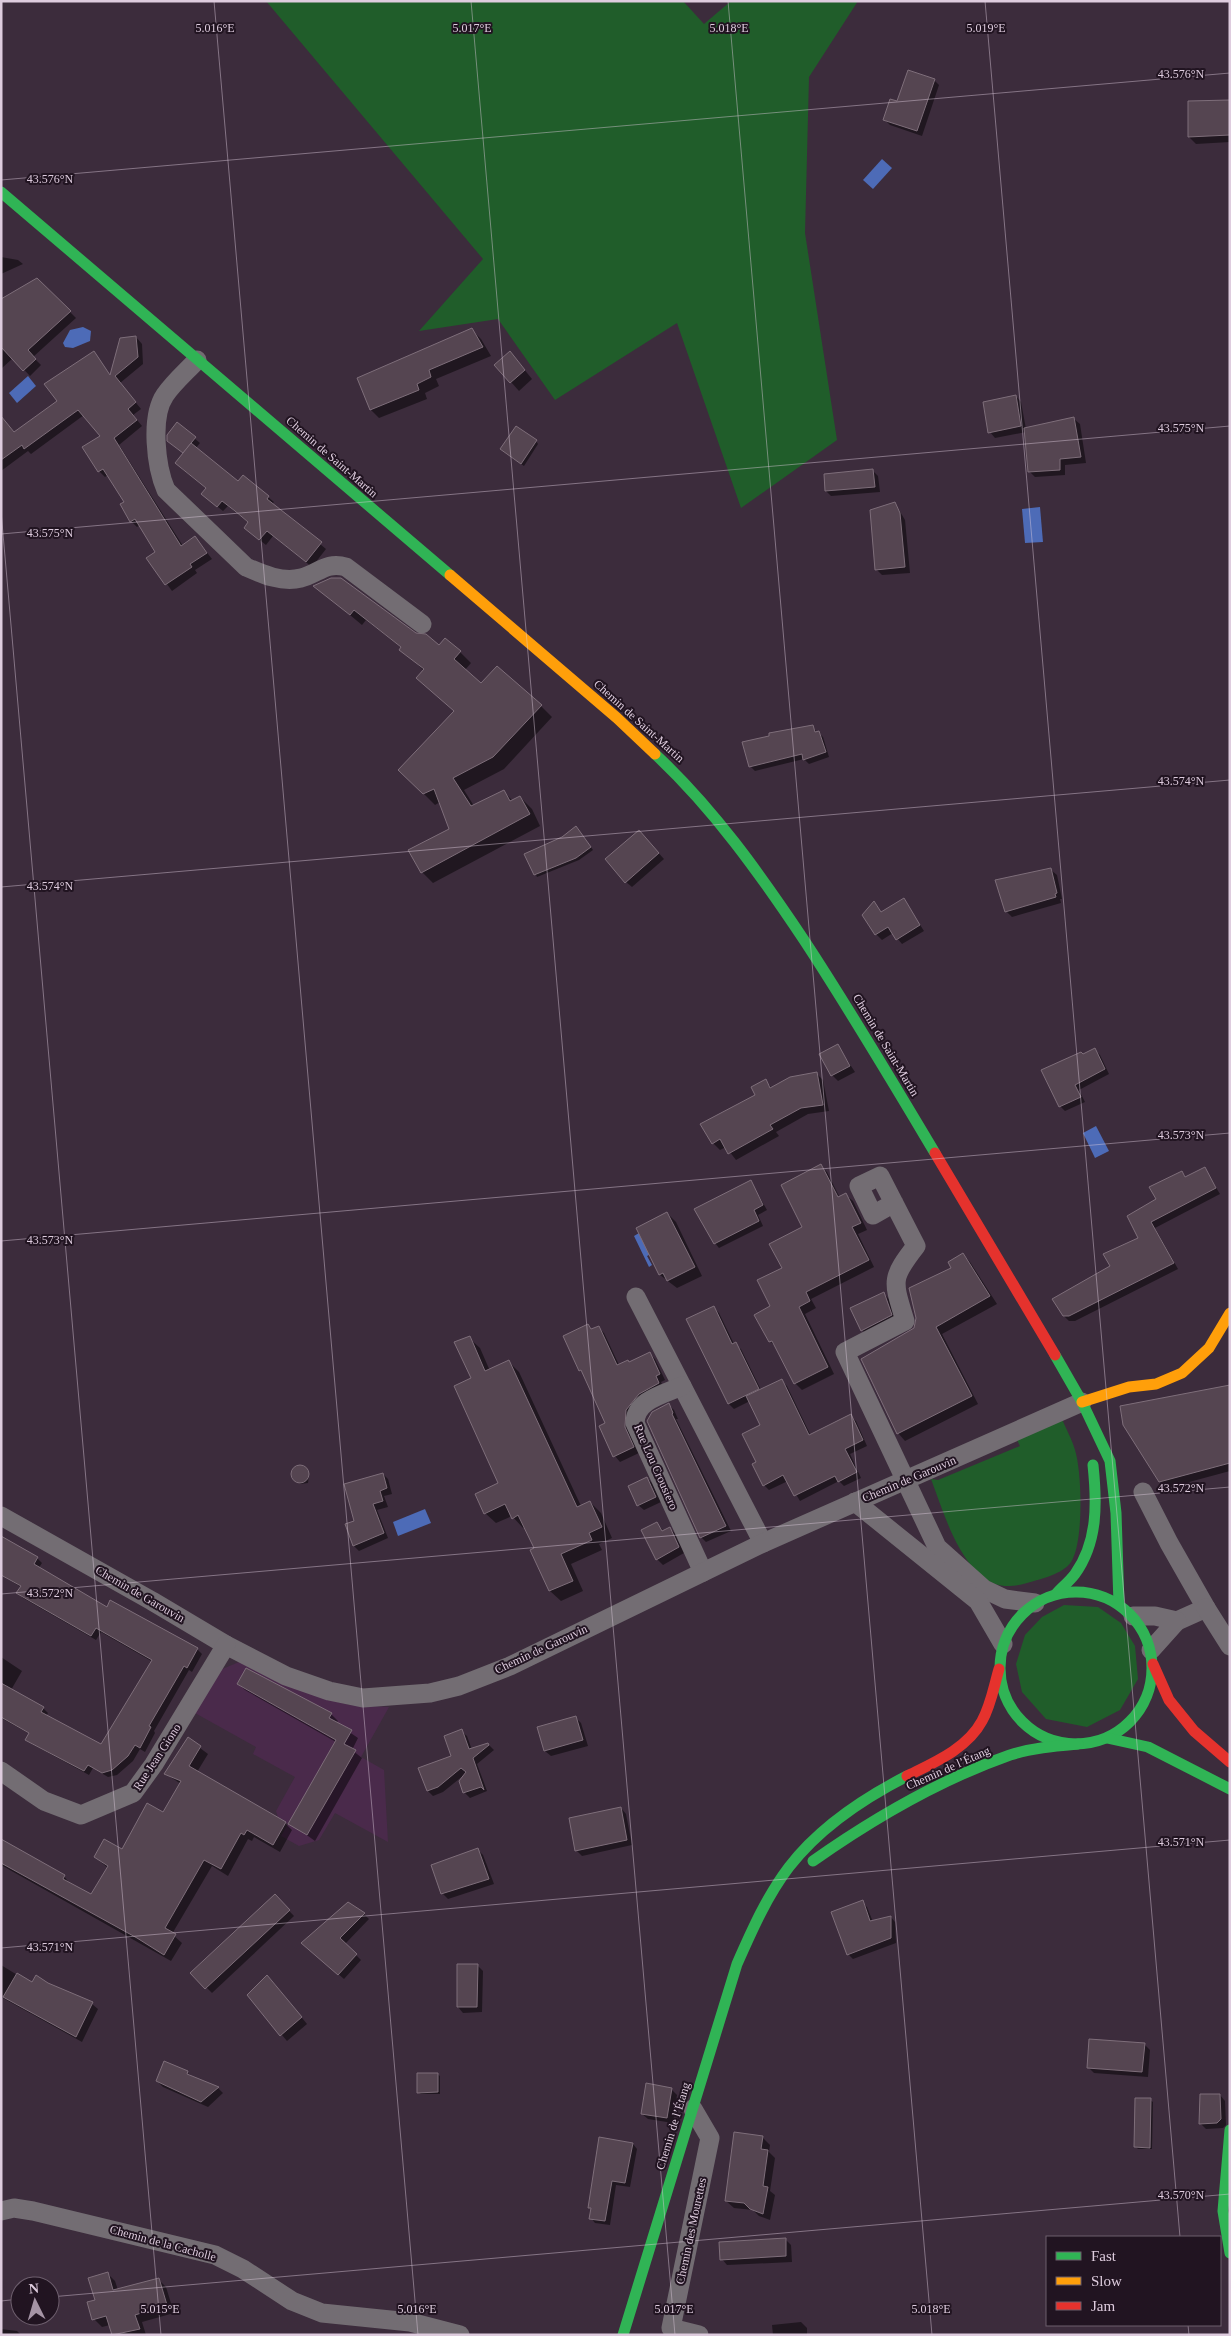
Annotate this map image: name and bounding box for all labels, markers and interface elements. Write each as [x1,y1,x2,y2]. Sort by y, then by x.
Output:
text: 5.016°E [195,21,235,35]
text: 5.017°E [452,21,492,35]
text: 5.018°E [709,21,749,35]
text: 5.019°E [966,21,1006,35]
text: 43.576°N [1158,67,1205,81]
text: 43.576°N [27,172,74,186]
street label: Chemin de Saint-Martin [283,413,381,501]
text: 43.575°N [1158,421,1205,435]
text: 43.575°N [27,526,74,540]
street label: Chemin de Saint-Martin [591,677,687,765]
text: 43.574°N [1158,774,1205,788]
text: 43.574°N [27,879,74,893]
street label: Chemin de Saint-Martin [850,991,922,1099]
text: 43.573°N [1158,1128,1205,1142]
text: 43.573°N [27,1233,74,1247]
street label: Rue Lou Crousiero [631,1422,681,1512]
street label: Chemin de Garouvin [860,1453,958,1505]
text: 43.572°N [1158,1481,1205,1495]
street label: Chemin de Garouvin [93,1563,187,1625]
text: 43.572°N [27,1586,74,1600]
street label: Chemin de Garouvin [492,1621,590,1677]
street label: Rue Jean Giono [130,1721,184,1793]
street label: Chemin de l’Étang [904,1743,992,1793]
text: 43.571°N [1158,1835,1205,1849]
text: 43.571°N [27,1940,74,1954]
street label: Chemin de l’Étang [653,2081,693,2171]
street label: Chemin des Mourettes [673,2176,709,2286]
text: 43.570°N [1158,2188,1205,2202]
street label: Chemin de la Cacholle [108,2222,218,2264]
legend [1046,2236,1221,2326]
text: Fast [1091,2248,1117,2264]
text: Slow [1091,2273,1122,2289]
north arrow [10,2276,60,2326]
text: N [28,2281,40,2296]
text: Jam [1091,2298,1115,2314]
text: 5.015°E [140,2302,180,2316]
text: 5.016°E [397,2302,437,2316]
text: 5.017°E [654,2302,694,2316]
text: 5.018°E [911,2302,951,2316]

